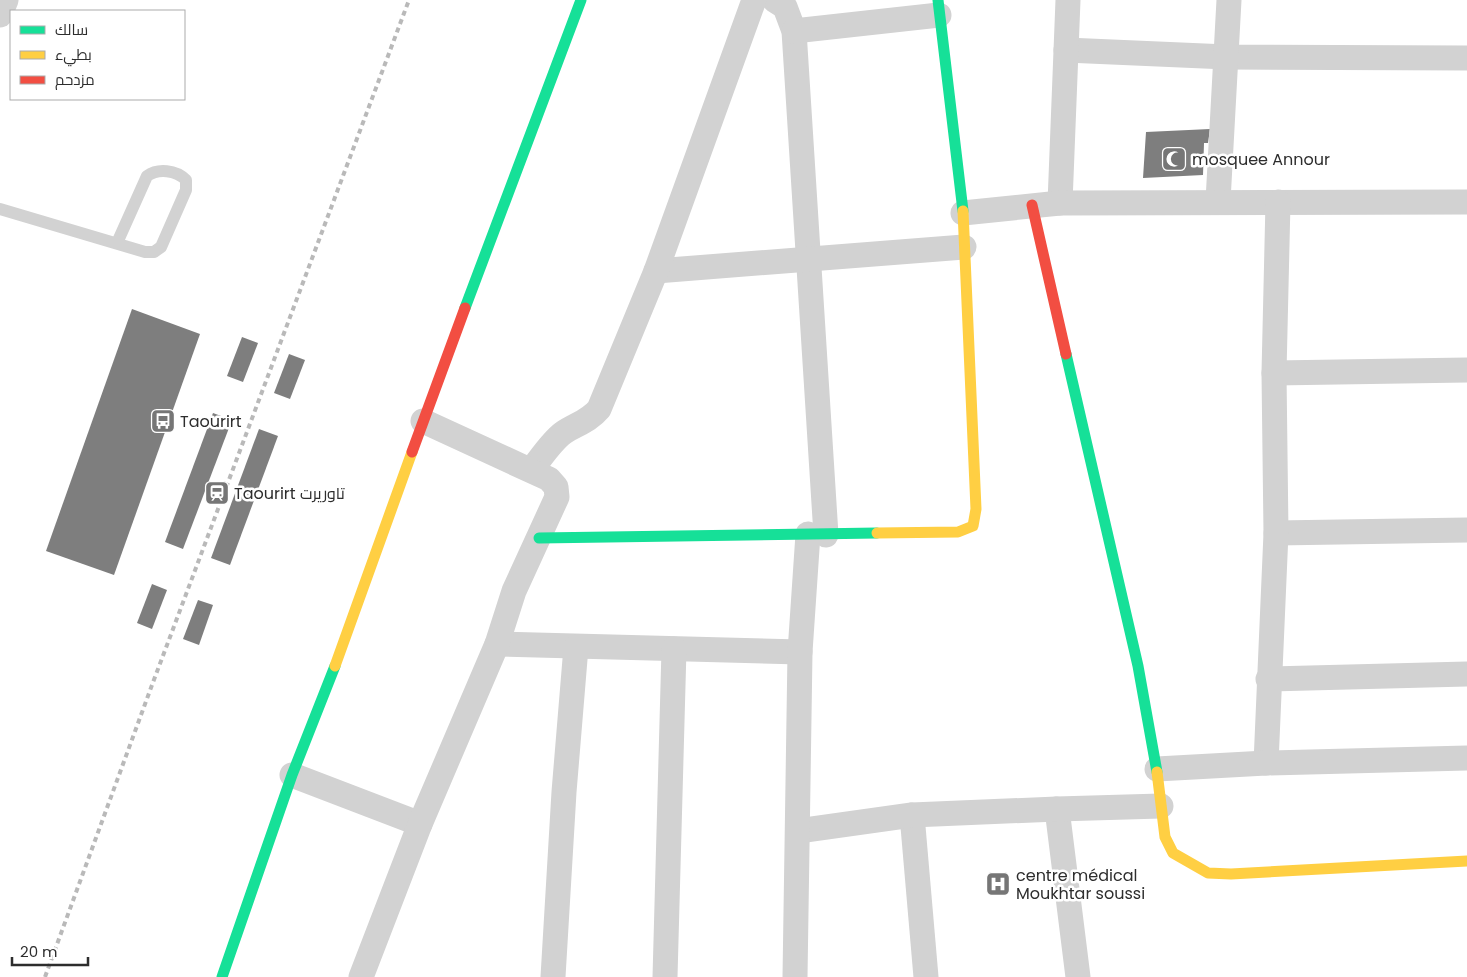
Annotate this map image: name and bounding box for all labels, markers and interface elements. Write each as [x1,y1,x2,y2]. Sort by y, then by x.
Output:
legend [10,10,185,100]
text: سالك [55,19,88,40]
text: بطيء [55,44,92,67]
text: مزدحم [55,69,95,90]
mosque icon: mosquee Annour [1161,146,1187,172]
place label: mosquee Annour [1192,148,1330,171]
bus stop icon: Taourirt [150,408,176,434]
place label: Taourirt [180,410,242,433]
station icon: Taourirt تاوريرت [204,480,230,506]
place label: Taourirt تاوريرت [234,482,346,505]
place label: centre médical Moukhtar soussi [1016,864,1145,905]
hospital icon: centre médical Moukhtar soussi [985,871,1011,897]
scale bar [12,934,89,966]
text: 20 m [20,941,58,962]

